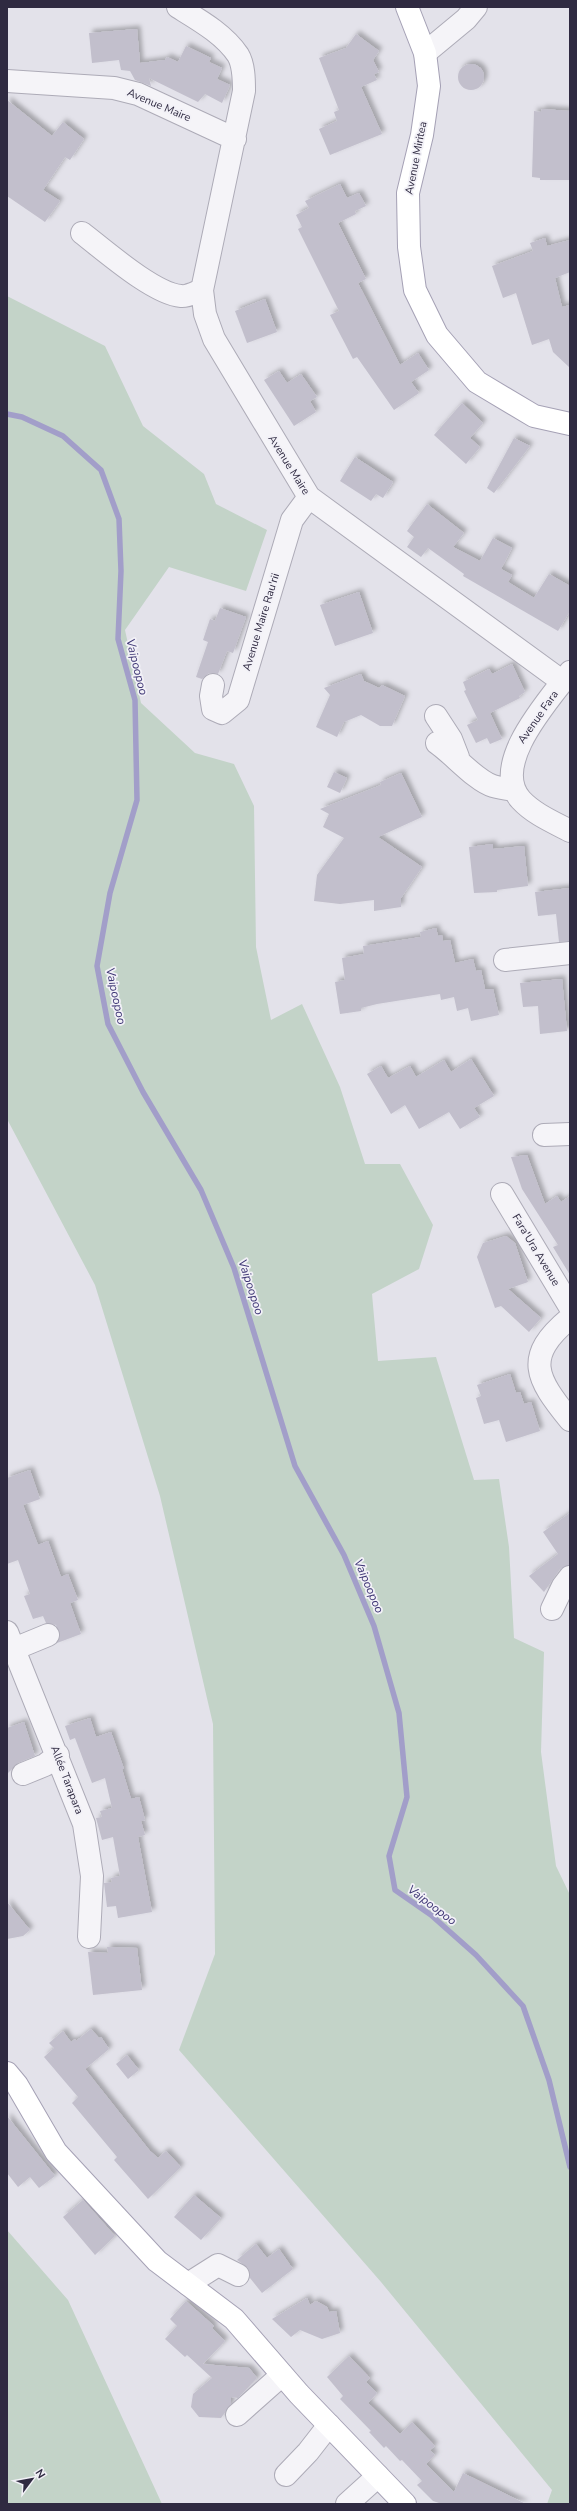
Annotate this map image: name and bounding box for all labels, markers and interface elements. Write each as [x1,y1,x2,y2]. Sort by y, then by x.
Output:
street label: Avenue Maire [125,85,193,125]
street label: Avenue Miritea [402,120,430,196]
street label: Avenue Maire [265,432,313,498]
street label: Avenue Maire Rau'rii [239,571,283,673]
water label: Vaipoopoo [122,637,152,697]
street label: Avenue Fara [514,687,562,747]
water label: Vaipoopoo [102,966,130,1026]
street label: Fara'Ura Avenue [509,1211,564,1289]
water label: Vaipoopoo [235,1257,268,1317]
water label: Vaipoopoo [350,1556,388,1616]
street label: Allée Tarapara [47,1744,87,1817]
water label: Vaipoopoo [404,1881,460,1929]
north arrow [12,2459,52,2499]
text: N [32,2466,49,2481]

